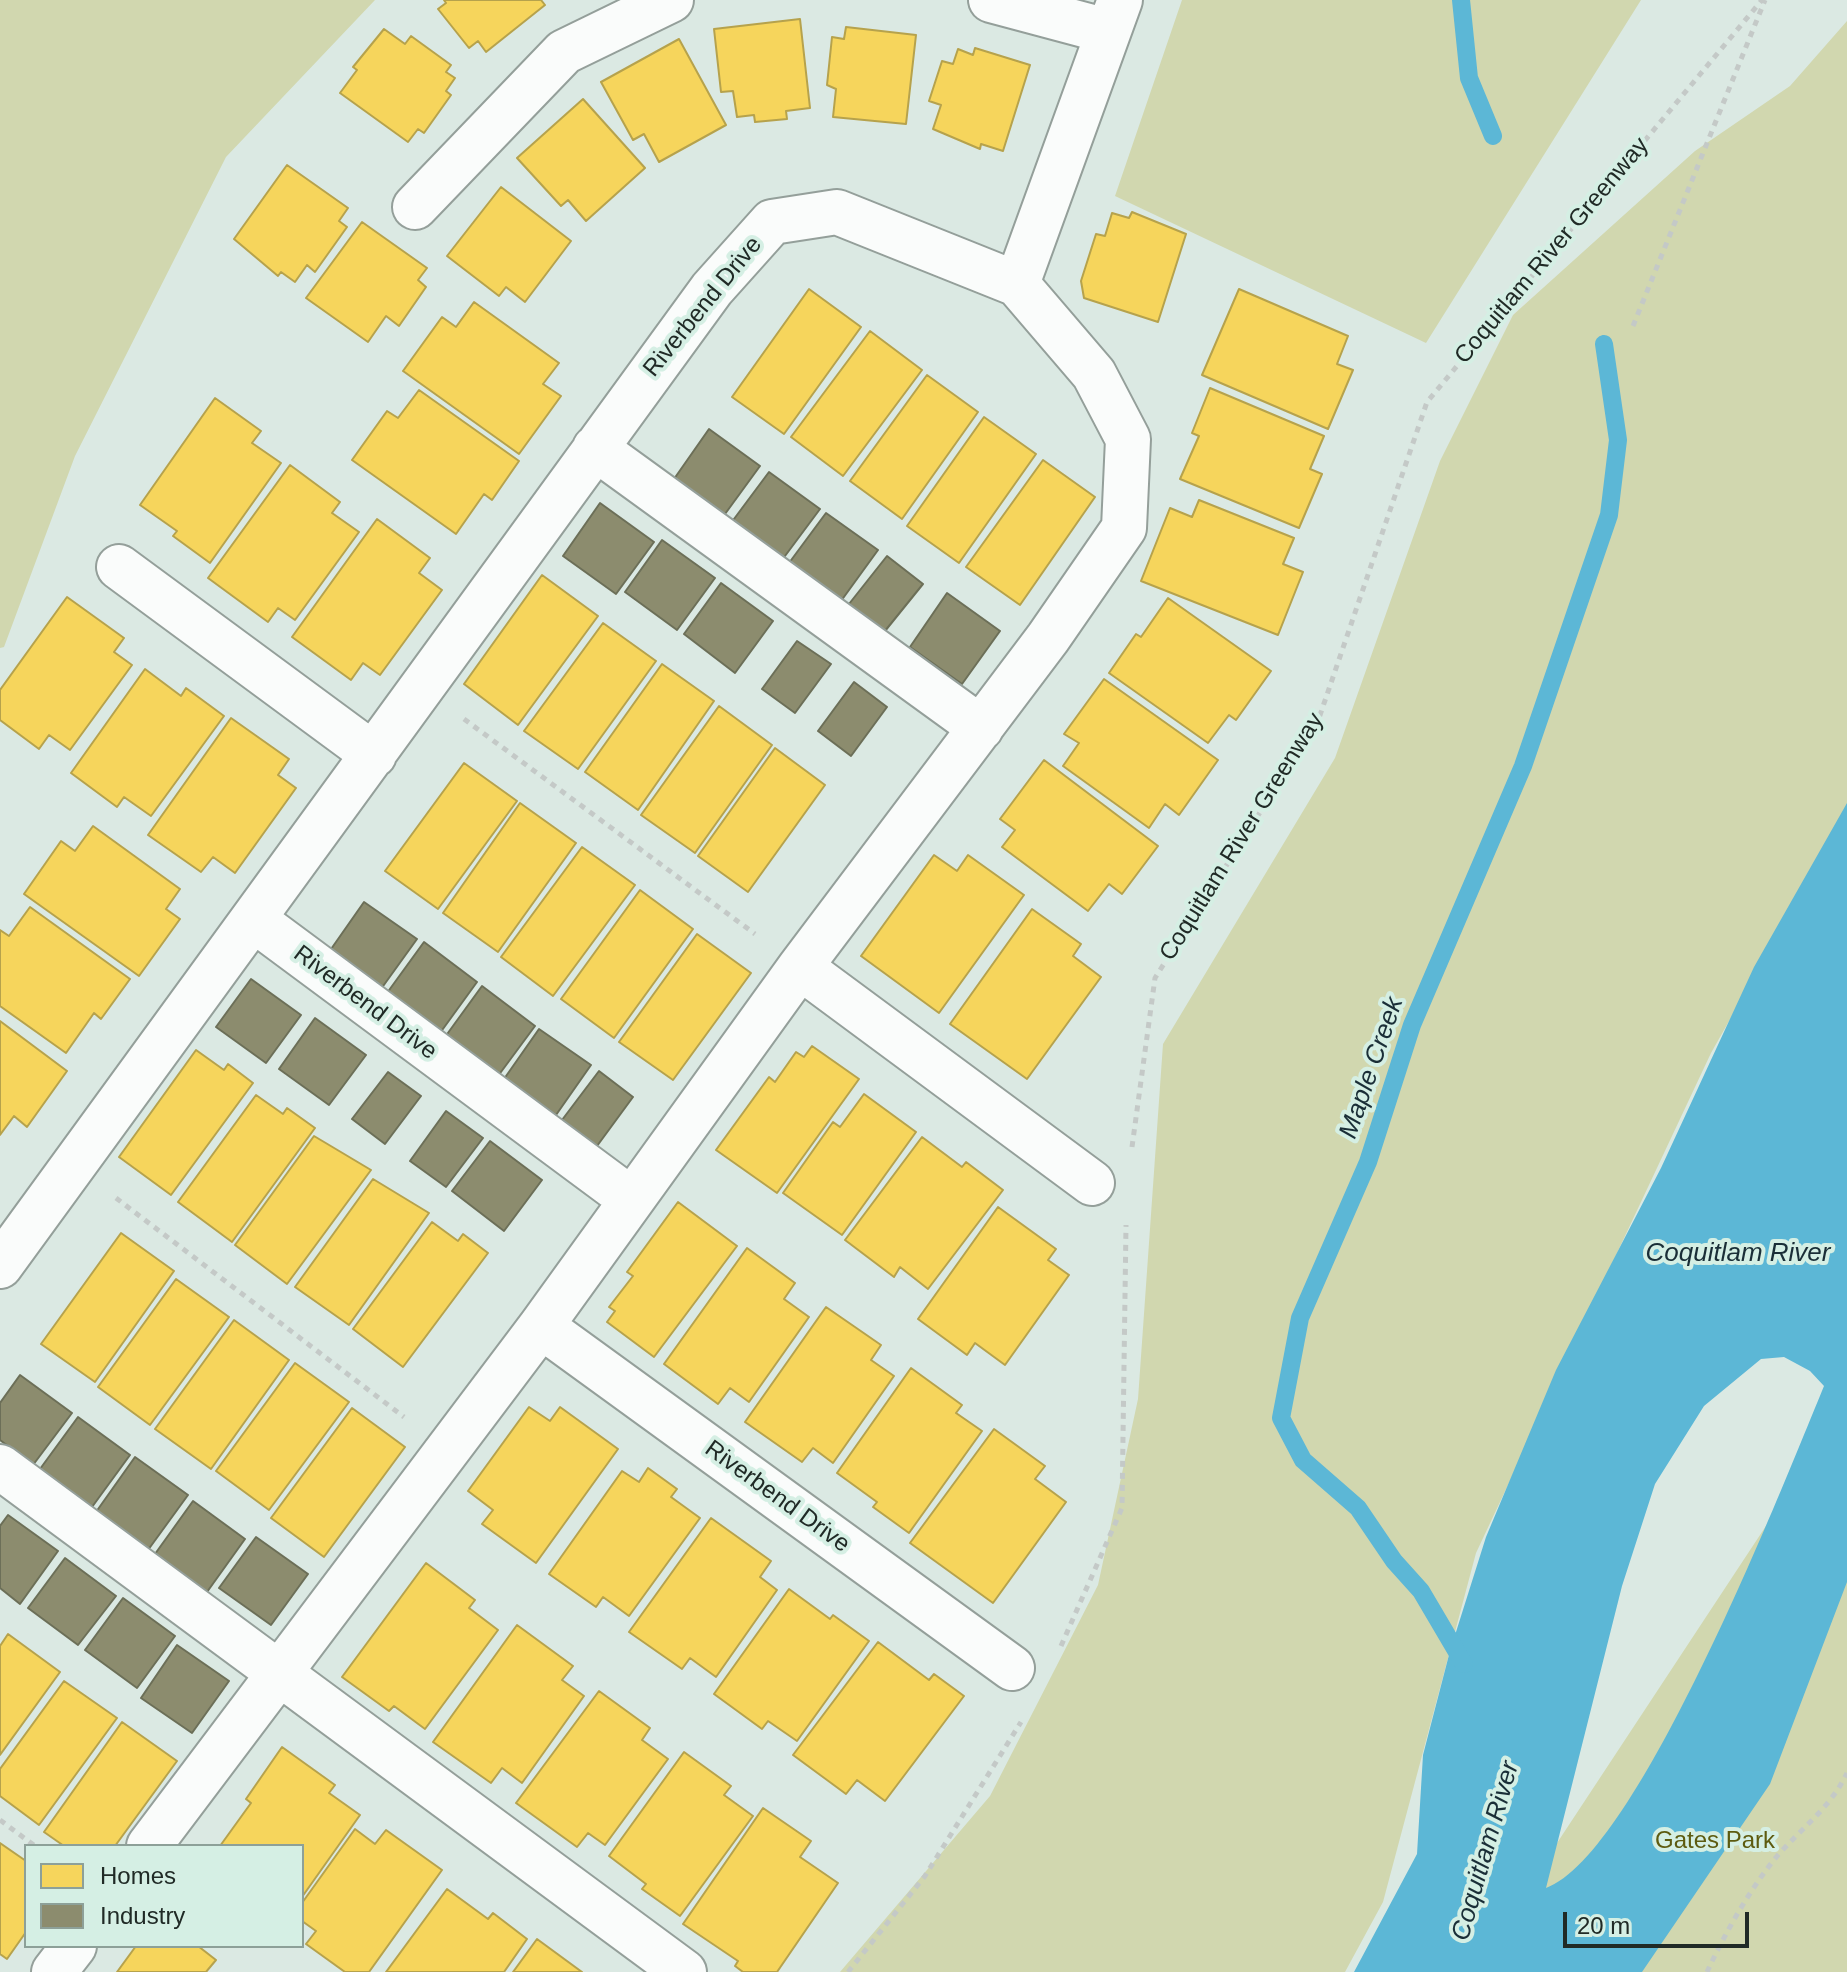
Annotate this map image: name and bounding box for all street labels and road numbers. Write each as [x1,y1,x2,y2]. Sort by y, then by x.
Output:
street label: Coquitlam River Greenway [1449,132,1655,370]
street label: Riverbend Drive [638,231,768,383]
street label: Coquitlam River Greenway [1154,708,1330,966]
street label: Riverbend Drive [288,940,442,1066]
street label: Riverbend Drive [699,1435,855,1559]

